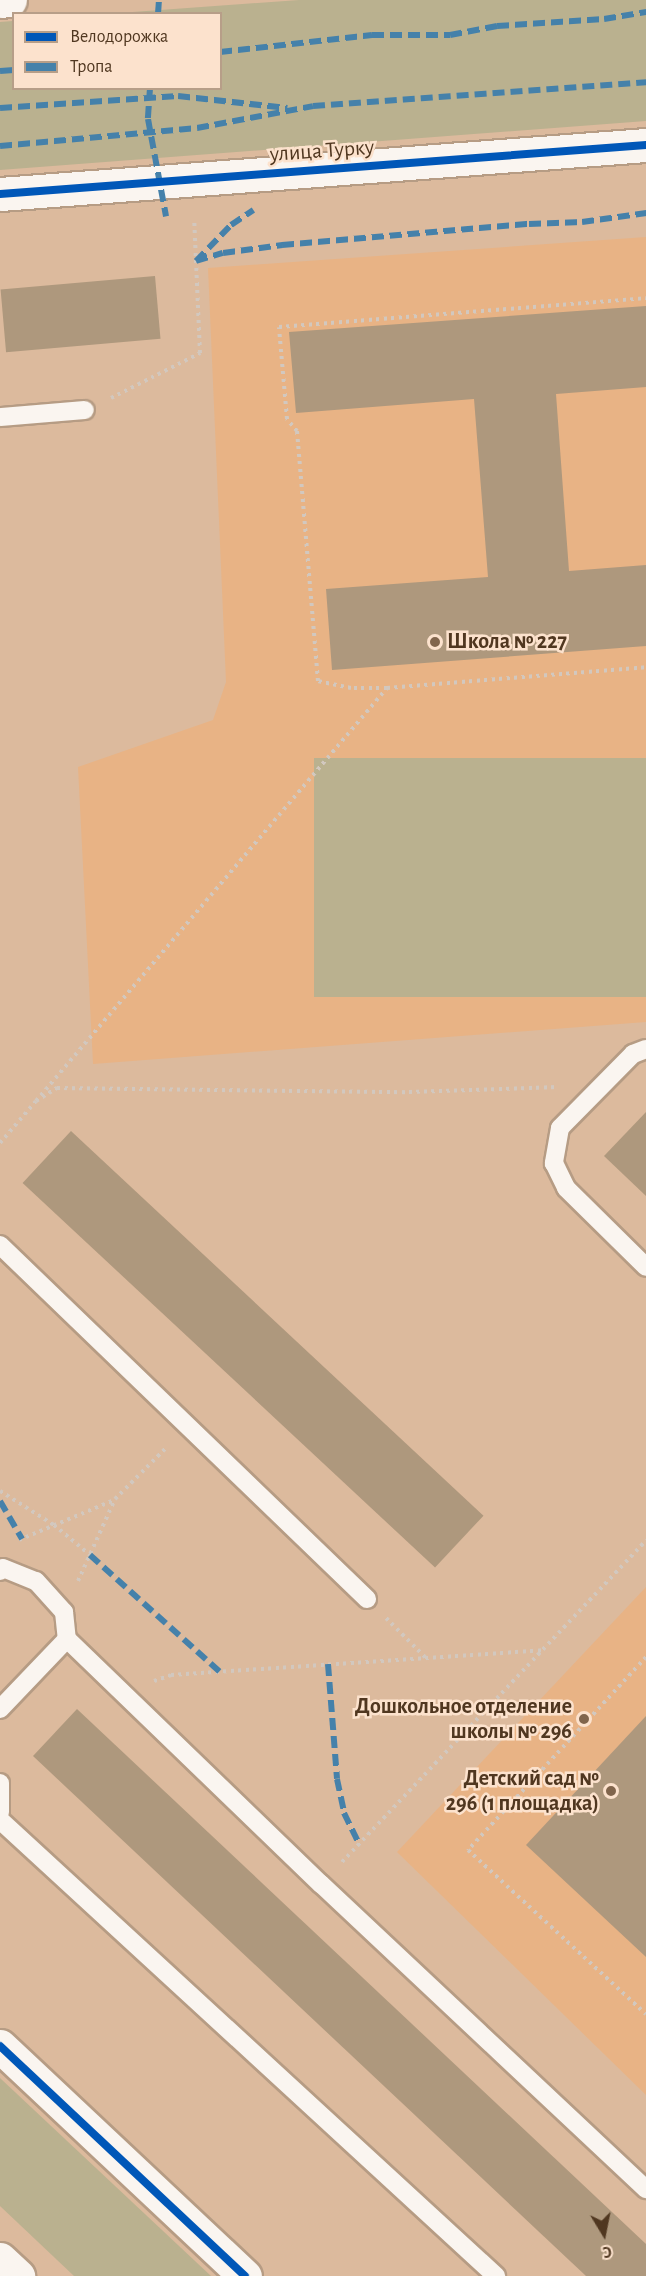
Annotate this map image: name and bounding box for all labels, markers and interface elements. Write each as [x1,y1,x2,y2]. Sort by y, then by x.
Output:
legend [12,12,222,90]
text: Велодорожка [70,28,168,46]
text: Тропа [70,58,113,76]
street label: улица Турку [269,134,375,168]
place label: Школа № 227 [447,629,567,655]
marker: Школа № 227 [428,635,442,649]
place label: Дошкольное отделение школы № 296 [355,1693,572,1744]
marker: Дошкольное отделение школы № 296 [577,1712,591,1726]
place label: Детский сад № 296 (1 площадка) [446,1765,599,1816]
marker: Детский сад № 296 (1 площадка) [604,1784,618,1798]
north arrow [574,2204,634,2264]
text: С [601,2243,613,2260]

